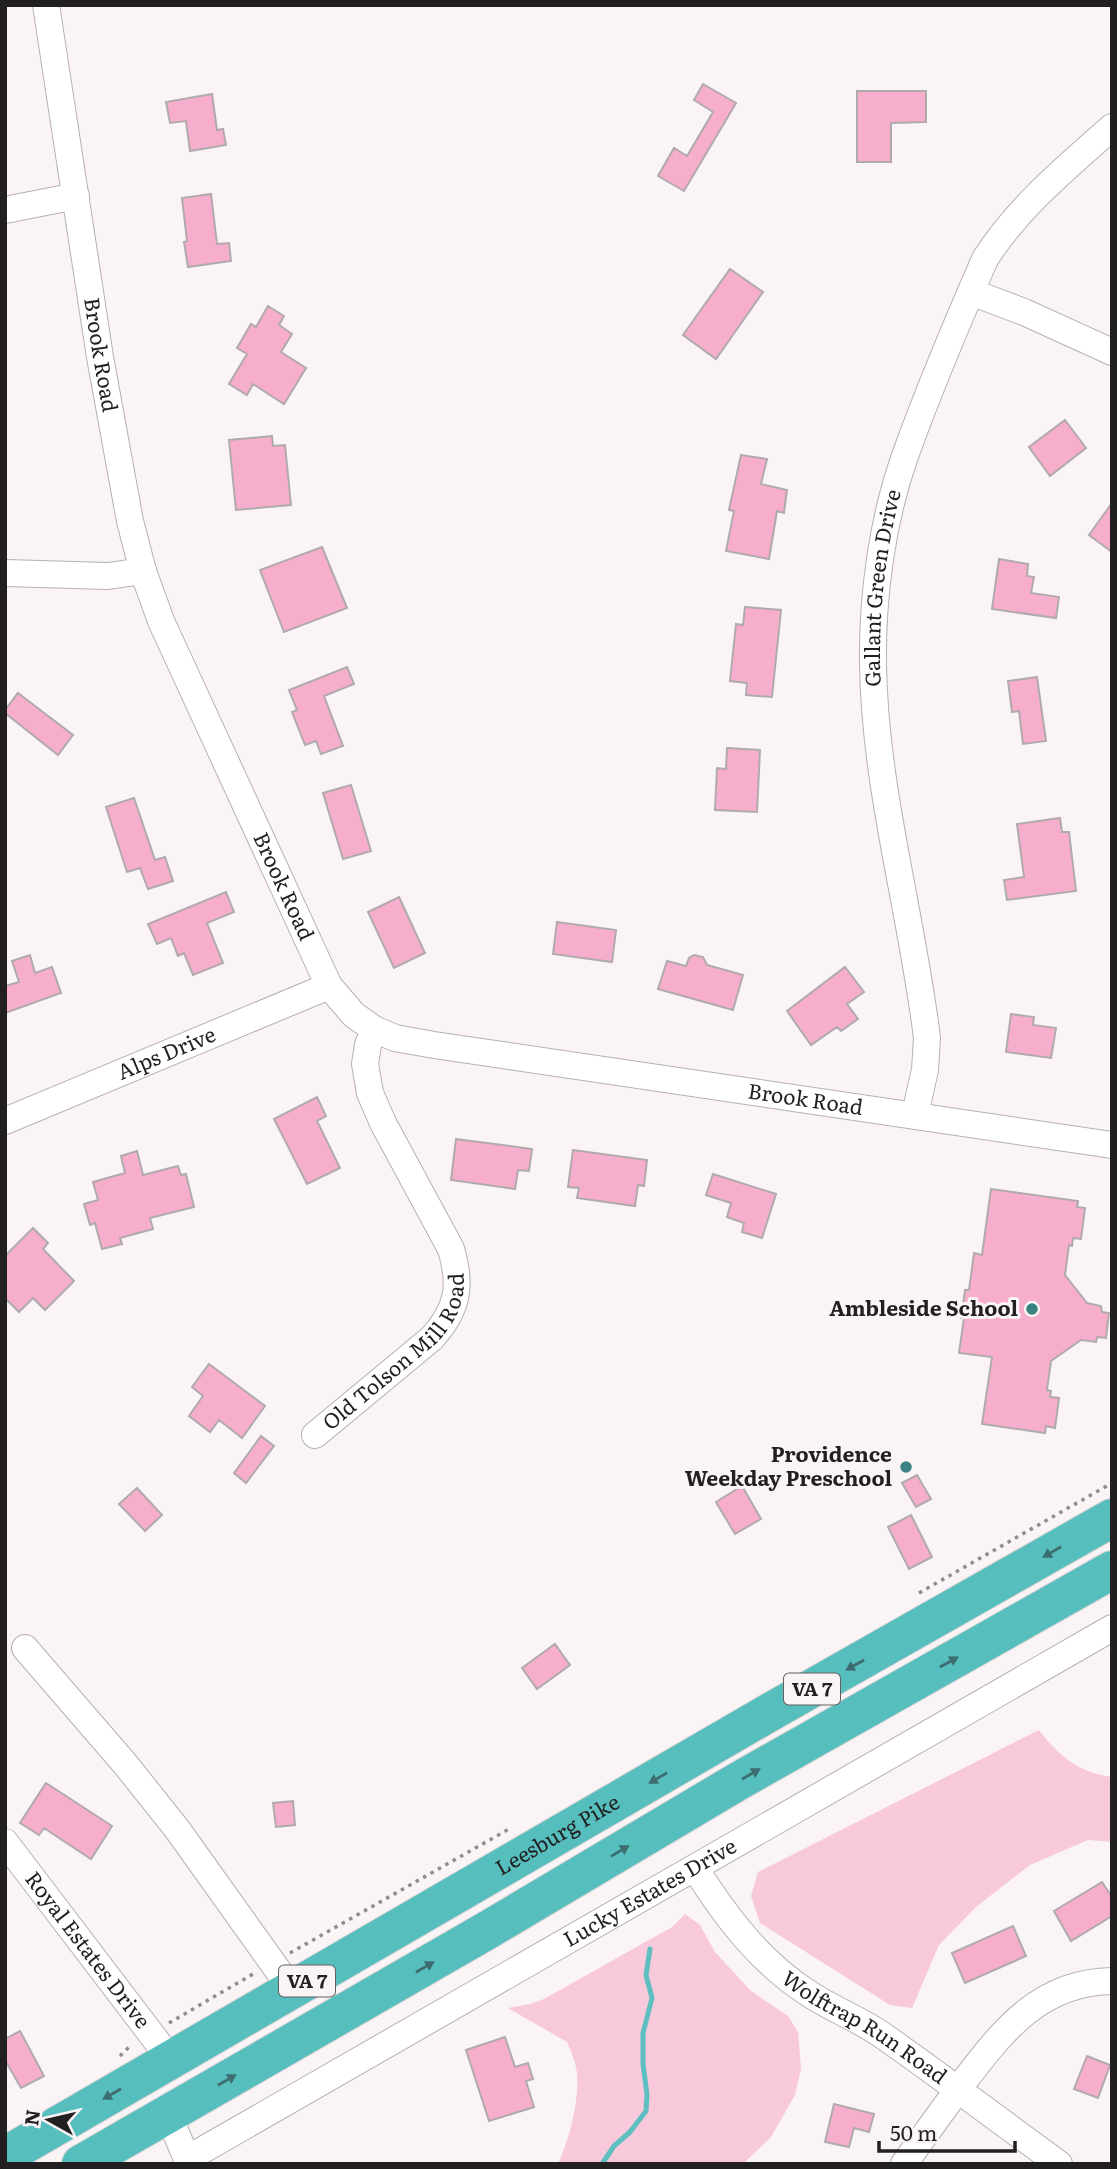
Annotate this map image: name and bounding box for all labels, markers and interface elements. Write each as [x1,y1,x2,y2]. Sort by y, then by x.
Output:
street label: Brook Road [78,295,128,414]
street label: Gallant Green Drive [855,485,907,687]
street label: Brook Road [247,826,324,945]
street label: Alps Drive [112,1017,220,1086]
street label: Brook Road [746,1074,865,1121]
street label: Old Tolson Mill Road [314,1272,470,1436]
place label: Ambleside School [829,1291,1018,1322]
marker: Ambleside School [1024,1301,1040,1317]
place label: Providence Weekday Preschool [685,1437,892,1492]
marker: Providence Weekday Preschool [898,1459,914,1475]
one-way arrow [1043,1546,1062,1558]
one-way arrow [939,1656,959,1668]
one-way arrow [845,1659,865,1671]
road number: VA 7 [784,1674,840,1704]
one-way arrow [741,1768,761,1780]
one-way arrow [648,1772,667,1784]
street label: Leesburg Pike [489,1785,624,1881]
street label: Lucky Estates Drive [557,1829,741,1953]
one-way arrow [611,1845,630,1858]
street label: Royal Estates Drive [19,1863,159,2034]
one-way arrow [415,1961,434,1973]
street label: Wolftrap Run Road [777,1962,955,2090]
road number: VA 7 [279,1966,335,1996]
one-way arrow [218,2074,237,2086]
north arrow [14,2085,84,2155]
one-way arrow [103,2088,122,2100]
text: N [16,2108,46,2127]
scale bar [879,2110,1016,2154]
text: 50 m [890,2116,937,2147]

